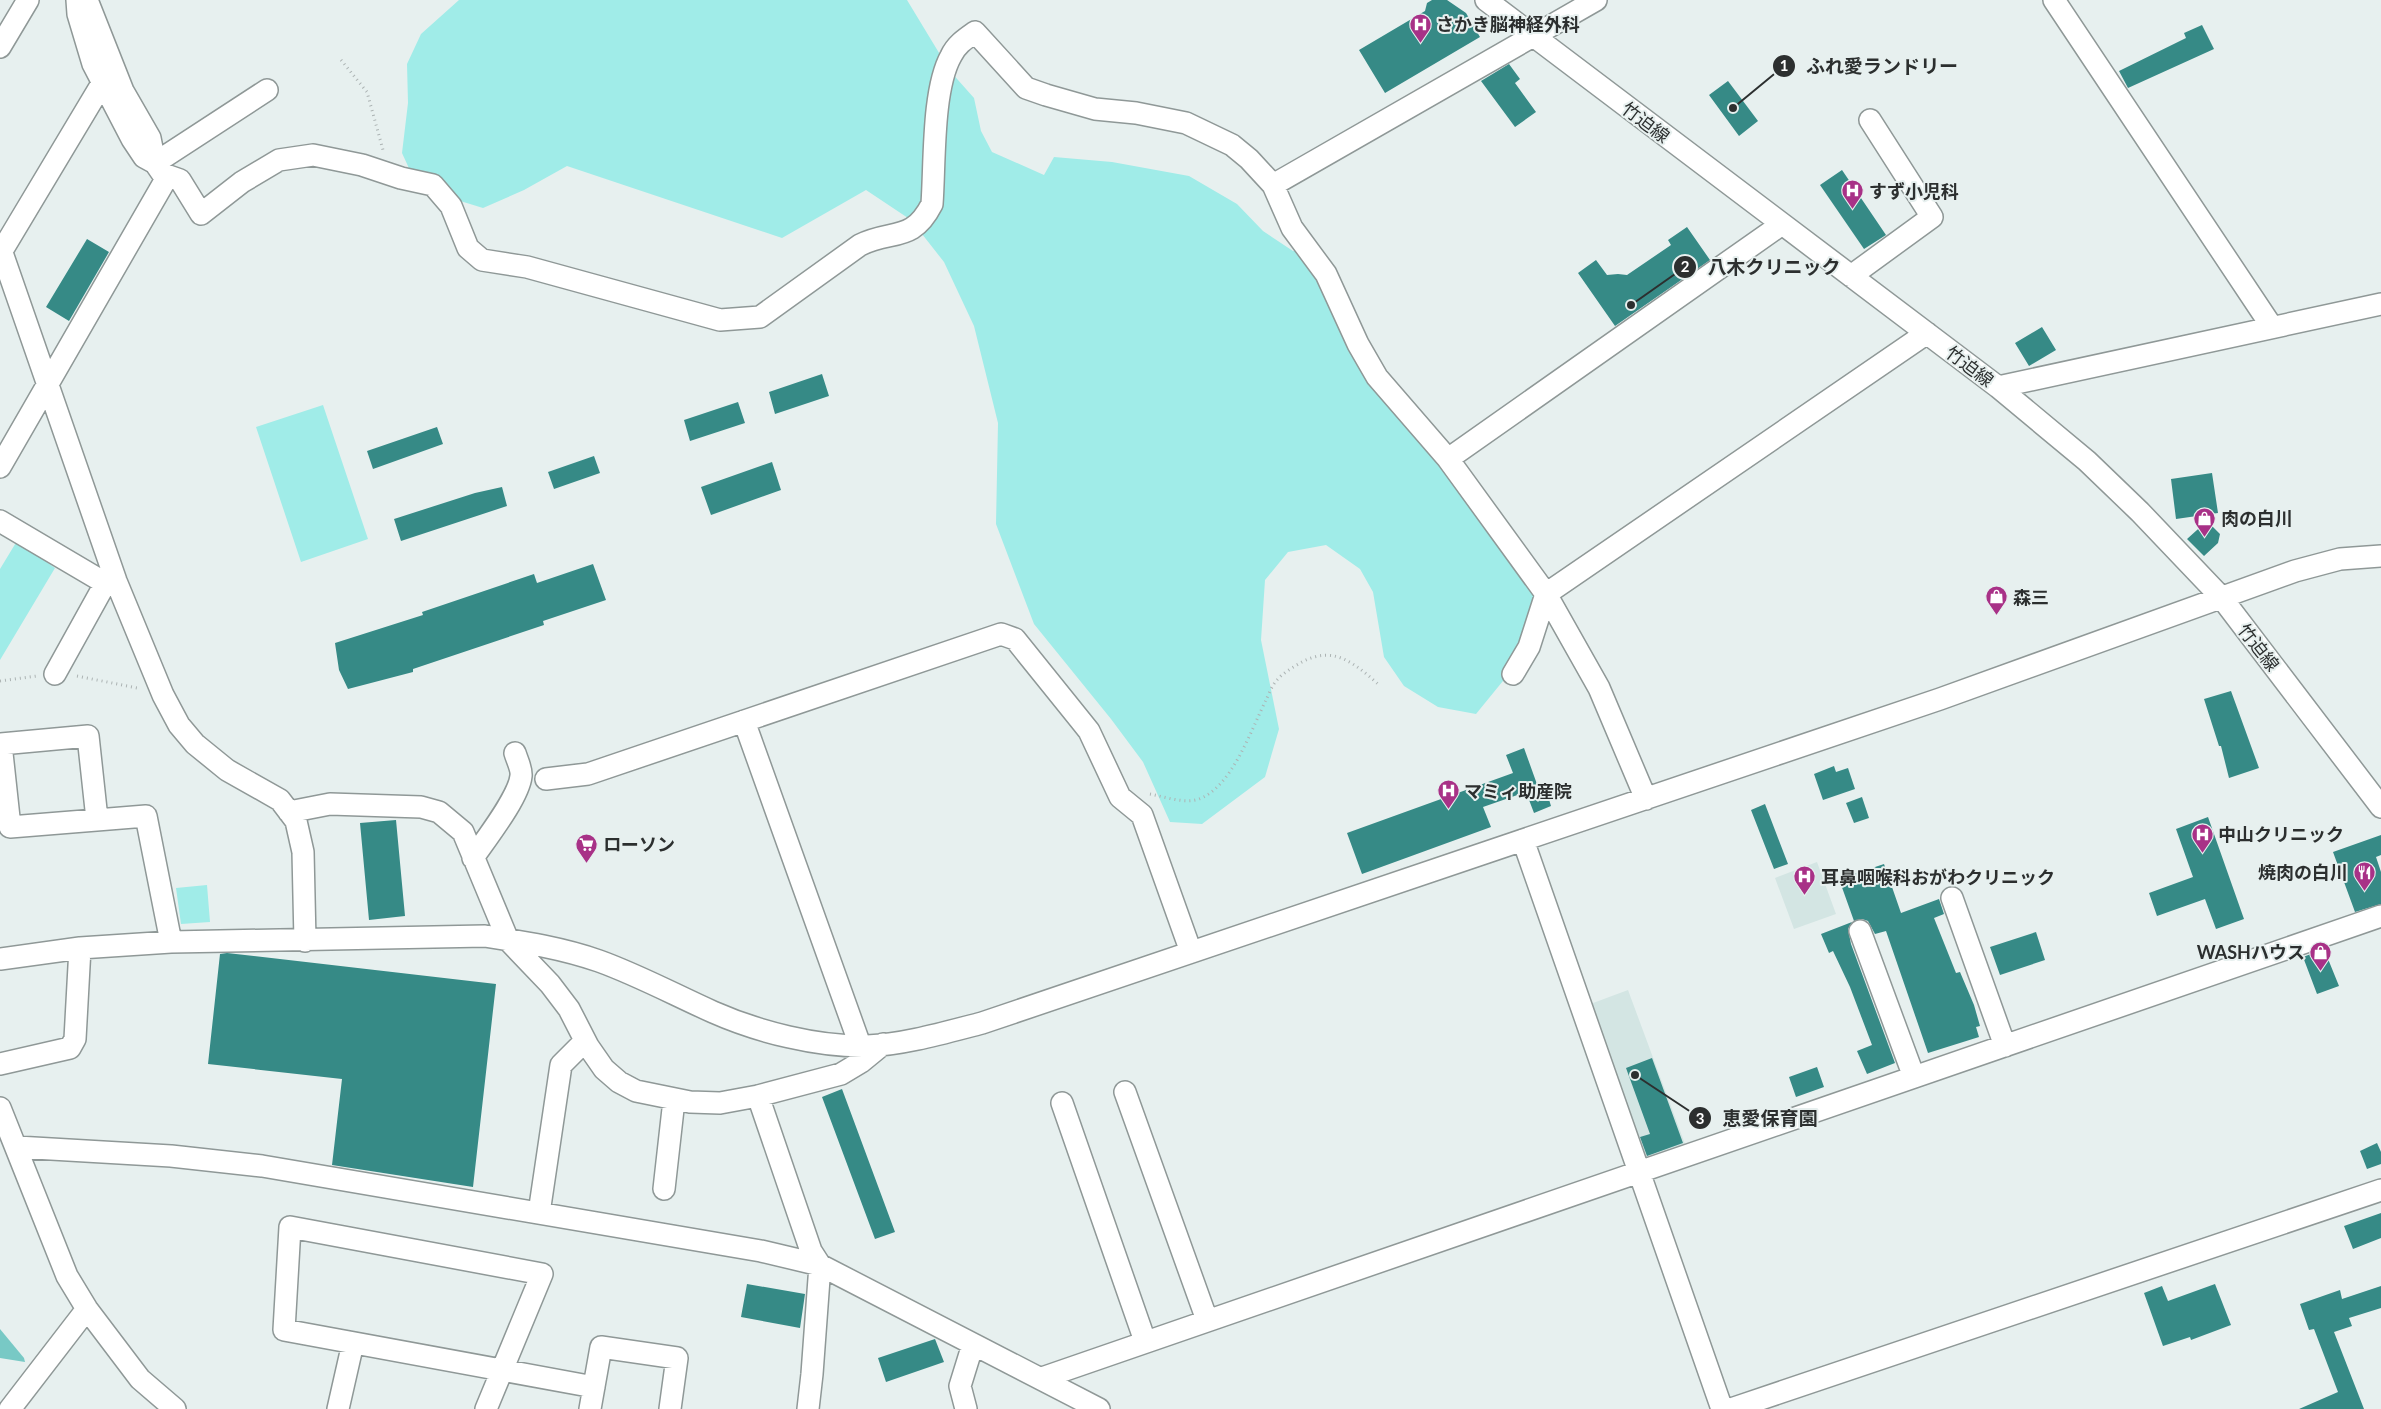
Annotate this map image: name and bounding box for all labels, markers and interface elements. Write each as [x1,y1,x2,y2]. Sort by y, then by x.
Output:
hospital icon: さかき脳神経外科 [1408,12,1432,43]
place label: さかき脳神経外科 [1436,13,1580,35]
callout: ふれ愛ランドリー [1771,49,1968,83]
text: ふれ愛ランドリー [1806,54,1958,77]
text: 1 [1780,56,1788,74]
street label: 竹迫線 [1618,97,1674,147]
hospital icon: すず小児科 [1841,179,1865,210]
place label: すず小児科 [1869,180,1959,202]
callout: 八木クリニック [1673,250,1851,284]
text: 八木クリニック [1707,255,1841,278]
text: 2 [1681,257,1690,275]
street label: 竹迫線 [1942,341,1998,391]
shop icon: 肉の白川 [2193,506,2217,537]
place label: 肉の白川 [2221,507,2293,529]
shop icon: 森三 [1985,585,2009,616]
place label: 森三 [2013,586,2049,608]
street label: 竹迫線 [2234,619,2284,675]
hospital icon: マミィ助産院 [1436,779,1460,810]
place label: マミィ助産院 [1464,780,1572,802]
hospital icon: 中山クリニック [2190,822,2214,853]
place label: 中山クリニック [2218,823,2344,845]
supermarket icon: ローソン [575,832,599,863]
place label: ローソン [603,833,675,855]
restaurant icon: 焼肉の白川 [2352,860,2376,891]
place label: 焼肉の白川 [2258,861,2348,883]
hospital icon: 耳鼻咽喉科おがわクリニック [1793,865,1817,896]
place label: 耳鼻咽喉科おがわクリニック [1821,866,2055,888]
shop icon: WASHハウス [2309,940,2333,971]
place label: WASHハウス [2197,941,2305,963]
callout: 恵愛保育園 [1687,1101,1827,1135]
text: 恵愛保育園 [1722,1106,1818,1129]
text: 3 [1696,1109,1704,1127]

